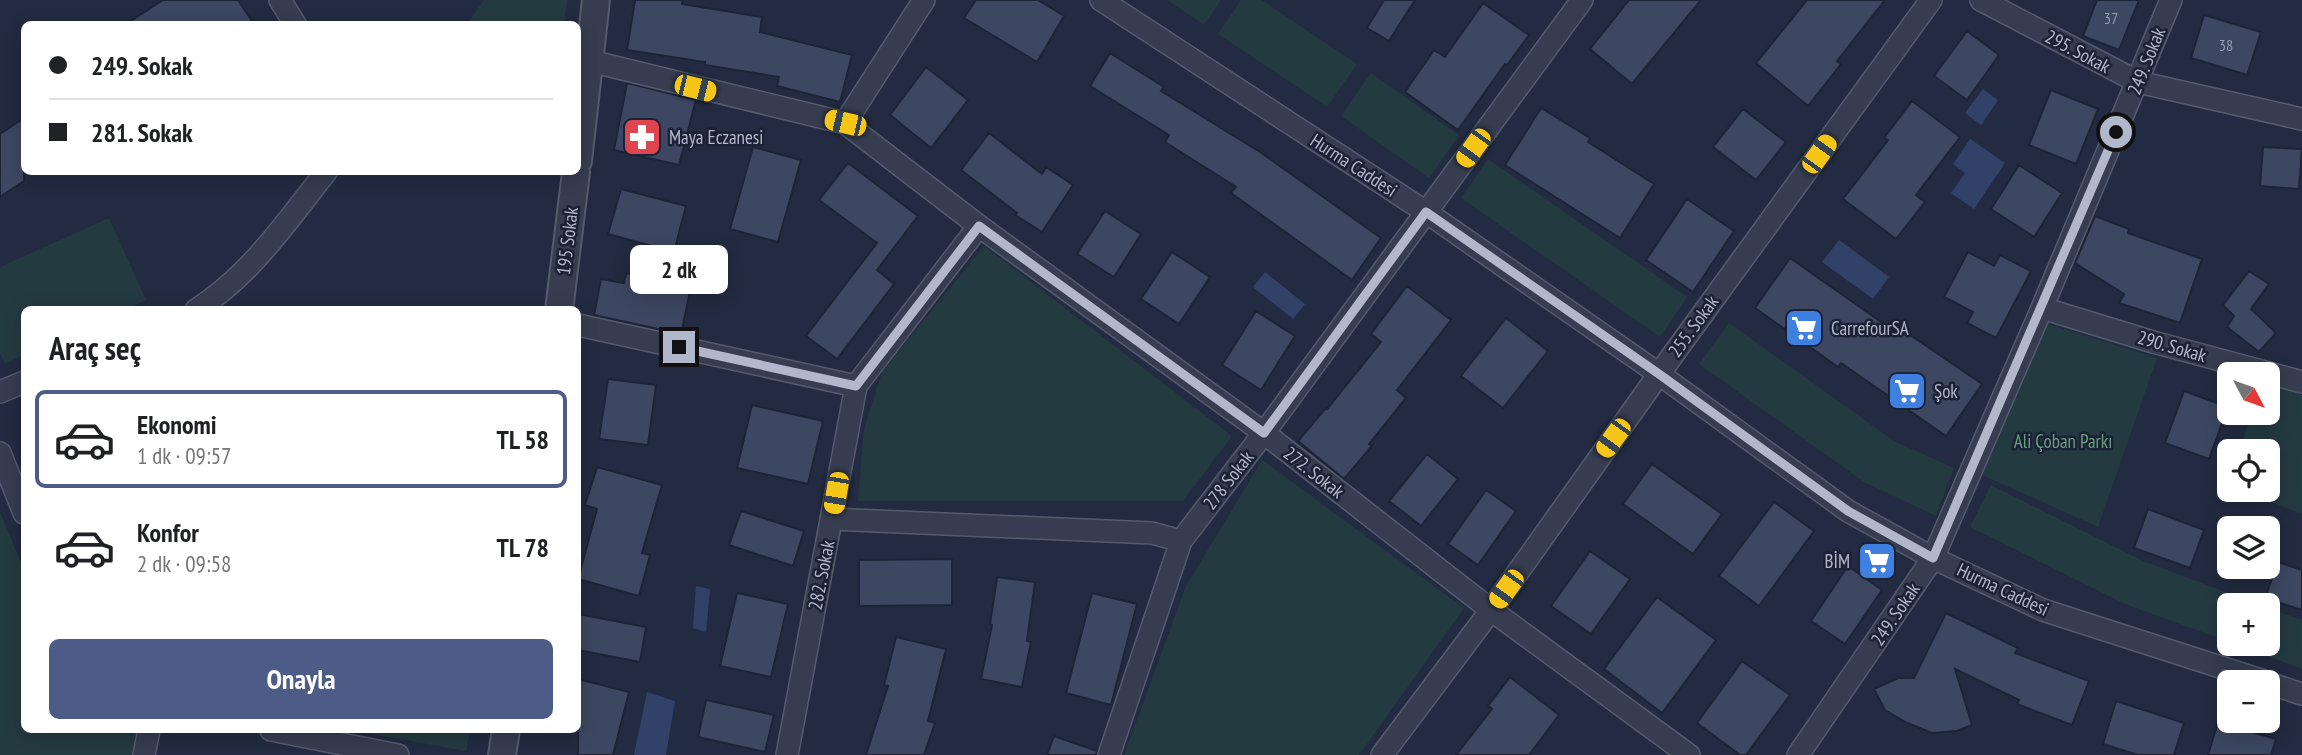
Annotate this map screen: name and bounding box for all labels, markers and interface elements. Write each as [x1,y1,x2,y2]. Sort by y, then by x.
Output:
house number: 37 [2104,8,2118,28]
street label: 249. Sokak [2122,23,2171,98]
street label: 295. Sokak [2041,24,2115,78]
house number: 38 [2219,35,2233,55]
text: 249. Sokak [91,49,193,82]
car [673,73,718,103]
car [823,108,868,138]
text: 281. Sokak [91,116,193,149]
pharmacy icon: Maya Eczanesi [621,116,663,158]
route start [2100,116,2132,148]
place label: Maya Eczanesi [669,125,763,149]
car [1453,125,1494,171]
street label: Hurma Caddesi [1306,128,1402,202]
car [1799,131,1840,177]
street label: 195 Sokak [551,205,583,276]
callout: 2 dk [630,246,728,294]
text: 2 dk [661,255,697,284]
street label: 255. Sokak [1663,290,1724,362]
supermarket icon: CarrefourSA [1783,307,1825,349]
place label: CarrefourSA [1831,316,1909,340]
street label: 290. Sokak [2135,325,2210,367]
text: Araç seç [49,327,141,369]
route end [663,331,695,363]
north arrow [2217,362,2280,425]
map controls [2217,362,2280,733]
supermarket icon: Şok [1886,370,1928,412]
place label: Şok [1934,379,1958,403]
icon: car [53,408,116,471]
text: Ekonomi [137,408,217,441]
car [1593,415,1634,461]
text: TL 58 [497,423,549,456]
park label: Ali Çoban Parkı [2014,429,2112,453]
button: locate [2217,439,2280,502]
text: 1 dk · 09:57 [137,441,231,470]
street label: 272. Sokak [1279,441,1350,504]
street label: 278 Sokak [1197,445,1259,514]
car [823,470,850,516]
icon: car [53,516,116,579]
text: Konfor [137,516,199,549]
button: layers [2217,516,2280,579]
text: TL 78 [497,531,549,564]
street label: 282. Sokak [802,538,840,612]
supermarket icon: BİM [1856,540,1898,582]
text: 2 dk · 09:58 [137,549,231,578]
place label: BİM [1825,549,1850,573]
street label: Hurma Caddesi [1953,557,2053,621]
car [1486,566,1527,612]
street label: 249. Sokak [1865,578,1925,650]
button: + [2217,593,2280,656]
button: Onayla [49,639,553,719]
button: − [2217,670,2280,733]

